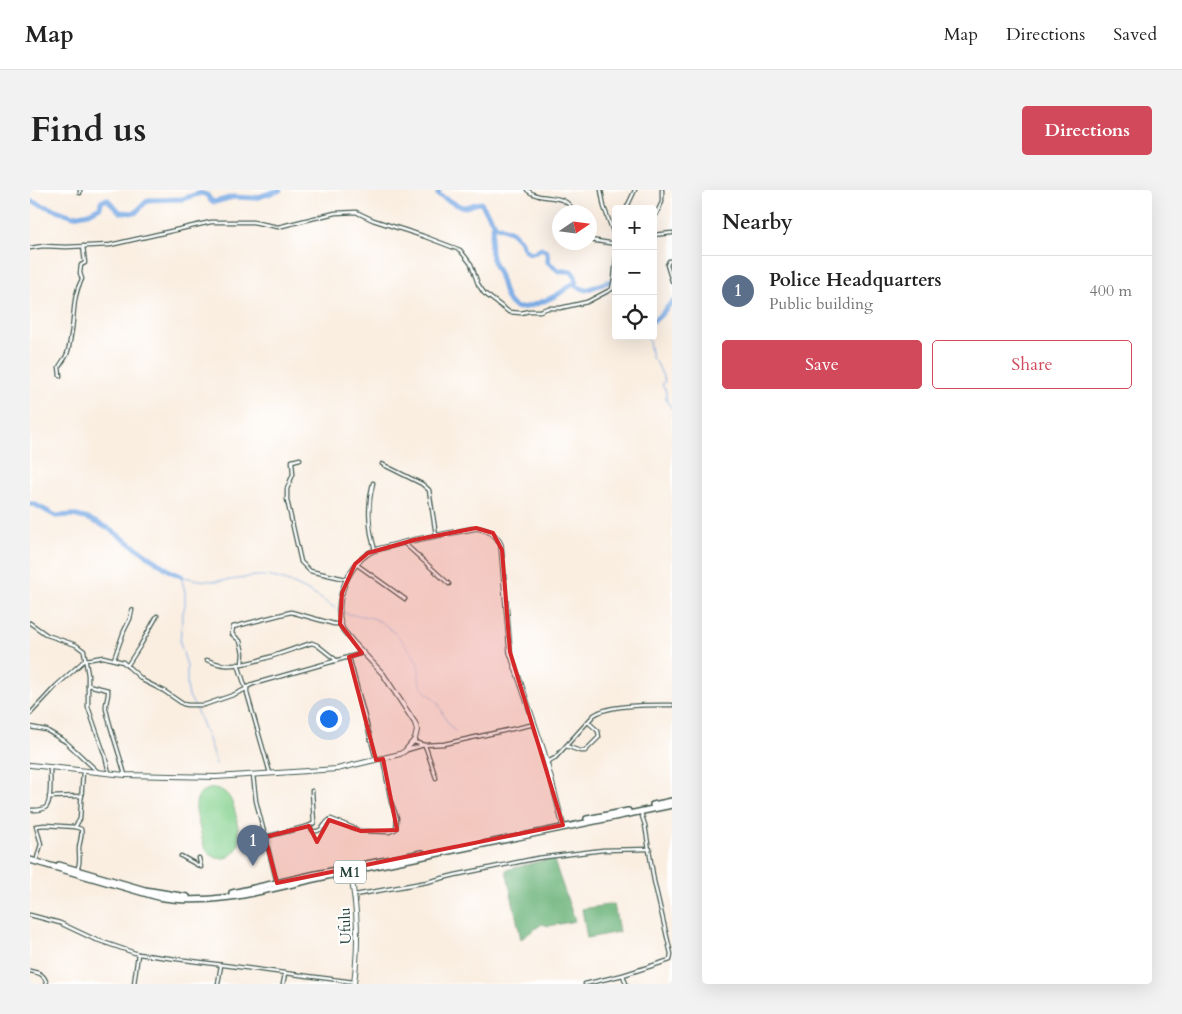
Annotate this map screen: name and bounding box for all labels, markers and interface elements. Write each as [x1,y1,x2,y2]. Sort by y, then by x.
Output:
text: Map [25,18,74,51]
text: Map [944,22,978,47]
text: Directions [1006,22,1085,47]
text: Saved [1113,22,1157,47]
text: Find us [30,106,146,154]
button: Directions [1022,106,1152,155]
north arrow [552,205,597,250]
map controls [612,205,657,340]
button: + [612,205,657,250]
text: Nearby [722,208,793,237]
button: − [612,250,657,295]
text: Police Headquarters [769,267,941,293]
text: 1 [734,280,742,302]
text: 400 m [1090,280,1132,302]
text: Public building [769,293,873,315]
button: locate [612,295,657,340]
button: Save [722,340,922,389]
button: Share [932,340,1132,389]
your location [316,706,342,732]
pin: 1 [237,825,269,866]
road number: M1 [334,860,366,884]
street label: Ufulu [334,907,356,945]

